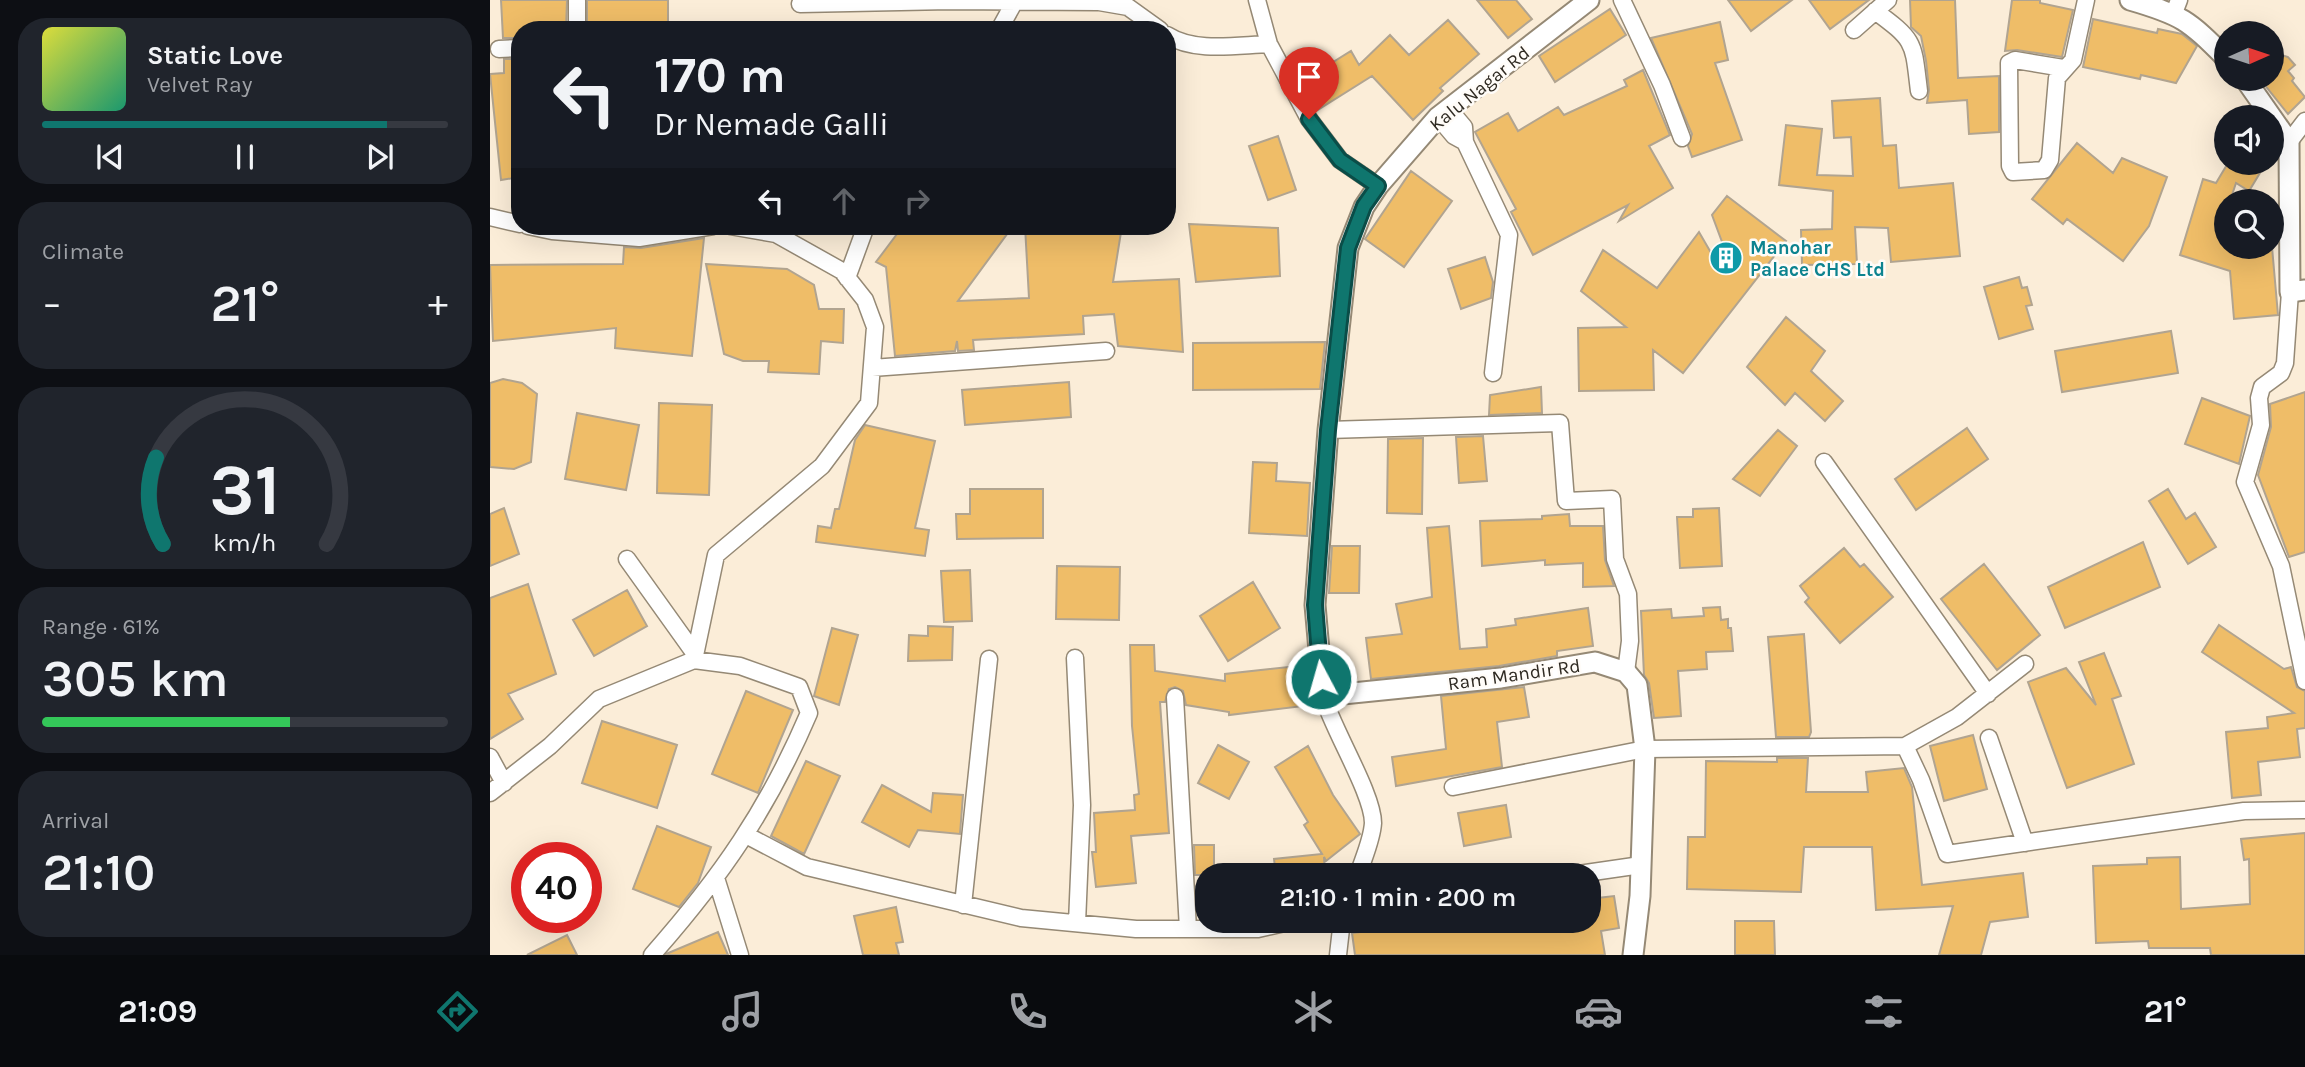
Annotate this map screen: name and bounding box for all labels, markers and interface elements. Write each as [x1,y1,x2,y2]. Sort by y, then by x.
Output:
north arrow [2214,21,2284,91]
map controls [2214,21,2284,259]
text: Static Love [147,40,283,71]
street label: Kalu Nagar Rd [1425,42,1534,136]
text: 170 m [654,47,786,104]
pin [1279,47,1339,119]
icon: left [539,49,630,140]
icon: arrive [1290,58,1328,96]
text: Velvet Ray [147,71,252,98]
button: sound [2214,105,2284,175]
text: Dr Nemade Galli [654,106,889,143]
icon: previous [91,138,129,176]
icon: pause [226,138,264,176]
icon: next [361,138,399,176]
icon: left [752,182,790,220]
icon: ahead [825,182,863,220]
icon: right [898,182,936,220]
button: search [2214,189,2284,259]
place label: Manohar Palace CHS Ltd [1750,237,1885,281]
text: Climate [42,238,124,265]
building icon: Manohar Palace CHS Ltd [1707,239,1745,277]
text: 21° [211,273,279,334]
text: − [42,281,62,326]
text: + [428,281,448,326]
text: 31 [209,447,281,532]
text: km/h [213,527,277,556]
text: Range · 61% [42,613,160,640]
position arrow [1284,642,1358,716]
text: 305 km [42,648,229,709]
street label: Ram Mandir Rd [1446,655,1582,695]
text: Arrival [42,807,109,834]
text: 21:10 [42,842,155,903]
speed limit sign: 40 [511,842,602,933]
text: 21:10 · 1 min · 200 m [1280,882,1516,913]
icon: directions [433,987,482,1036]
icon: music [718,987,767,1036]
icon: phone [1003,987,1052,1036]
icon: climate [1289,987,1338,1036]
icon: car [1574,987,1623,1036]
icon: filters [1859,987,1908,1036]
text: 21:09 [118,993,197,1030]
text: 21° [2144,993,2187,1030]

